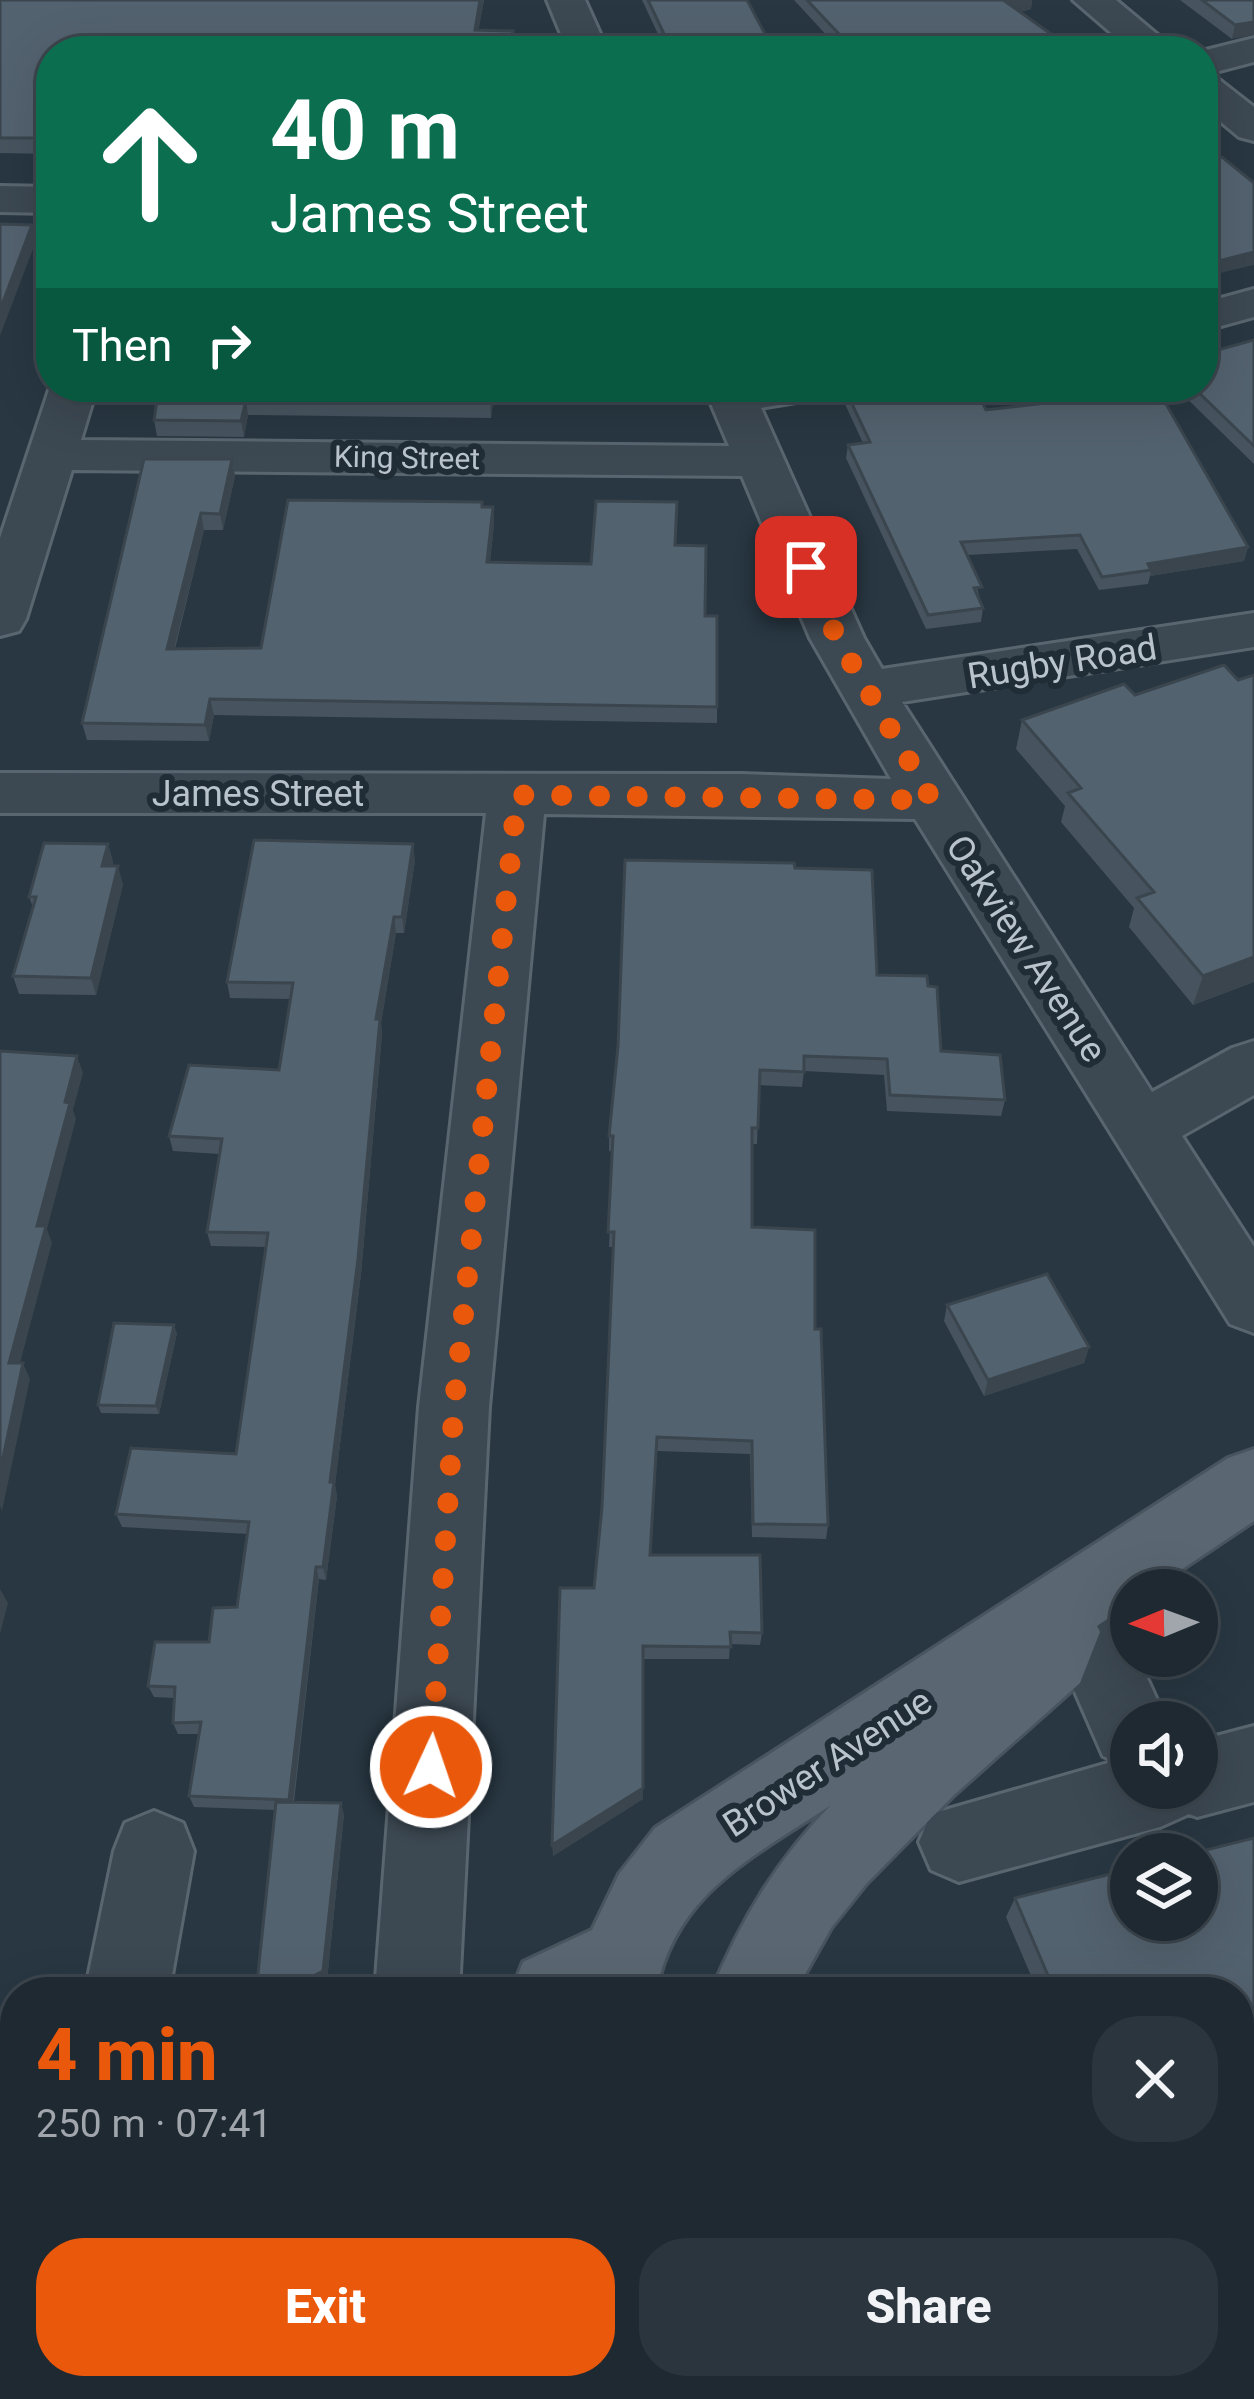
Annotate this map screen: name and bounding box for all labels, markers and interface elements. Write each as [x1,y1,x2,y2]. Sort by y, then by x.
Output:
text: 40 m [270,81,460,180]
icon: ahead [72,84,228,240]
text: James Street [270,182,589,245]
icon: right [196,312,262,378]
text: Then [72,319,172,372]
street label: King Street [334,439,480,476]
pin [755,516,857,618]
icon: arrive [773,534,839,600]
street label: Rugby Road [965,626,1160,698]
street label: James Street [152,773,364,815]
street label: Oakview Avenue [937,827,1115,1070]
north arrow [1110,1569,1218,1677]
map controls [1110,1569,1218,1941]
street label: Brower Avenue [716,1680,940,1846]
button: sound [1110,1701,1218,1809]
position arrow [368,1704,494,1830]
button: layers [1110,1833,1218,1941]
text: 4 min [36,2013,218,2098]
button: close [1092,2016,1218,2142]
text: 250 m · 07:41 [36,2101,272,2147]
button: Exit [36,2238,615,2376]
button: Share [639,2238,1218,2376]

